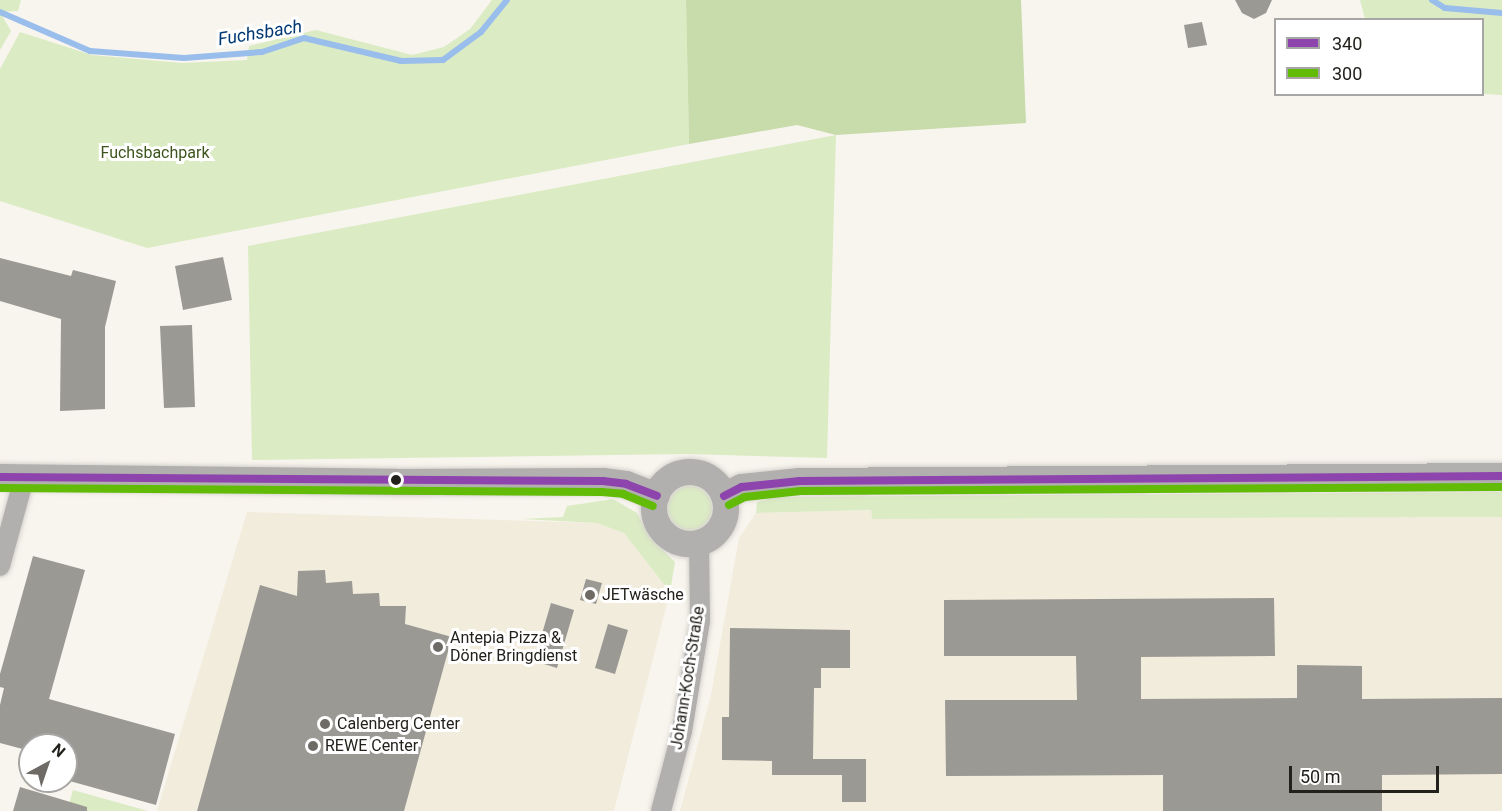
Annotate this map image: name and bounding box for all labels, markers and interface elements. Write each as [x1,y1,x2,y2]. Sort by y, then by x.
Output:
water label: Fuchsbach [216,16,304,50]
legend [1274,18,1484,96]
text: 340 [1332,33,1362,54]
text: 300 [1332,63,1362,84]
park label: Fuchsbachpark [100,143,210,163]
unlabelled marker [390,474,402,486]
place label: JETwäsche [602,585,684,605]
marker: JETwäsche [583,588,597,602]
street label: Johann-Koch-Straße [667,605,709,751]
place label: Antepia Pizza & Döner Bringdienst [450,628,577,666]
marker: Antepia Pizza & Döner Bringdienst [431,640,445,654]
place label: Calenberg Center [337,714,460,734]
marker: Calenberg Center [318,717,332,731]
north arrow [18,733,78,793]
place label: REWE Center [325,736,418,756]
text: N [48,739,69,761]
marker: REWE Center [306,739,320,753]
scale bar [1292,754,1442,792]
text: 50 m [1300,766,1340,787]

